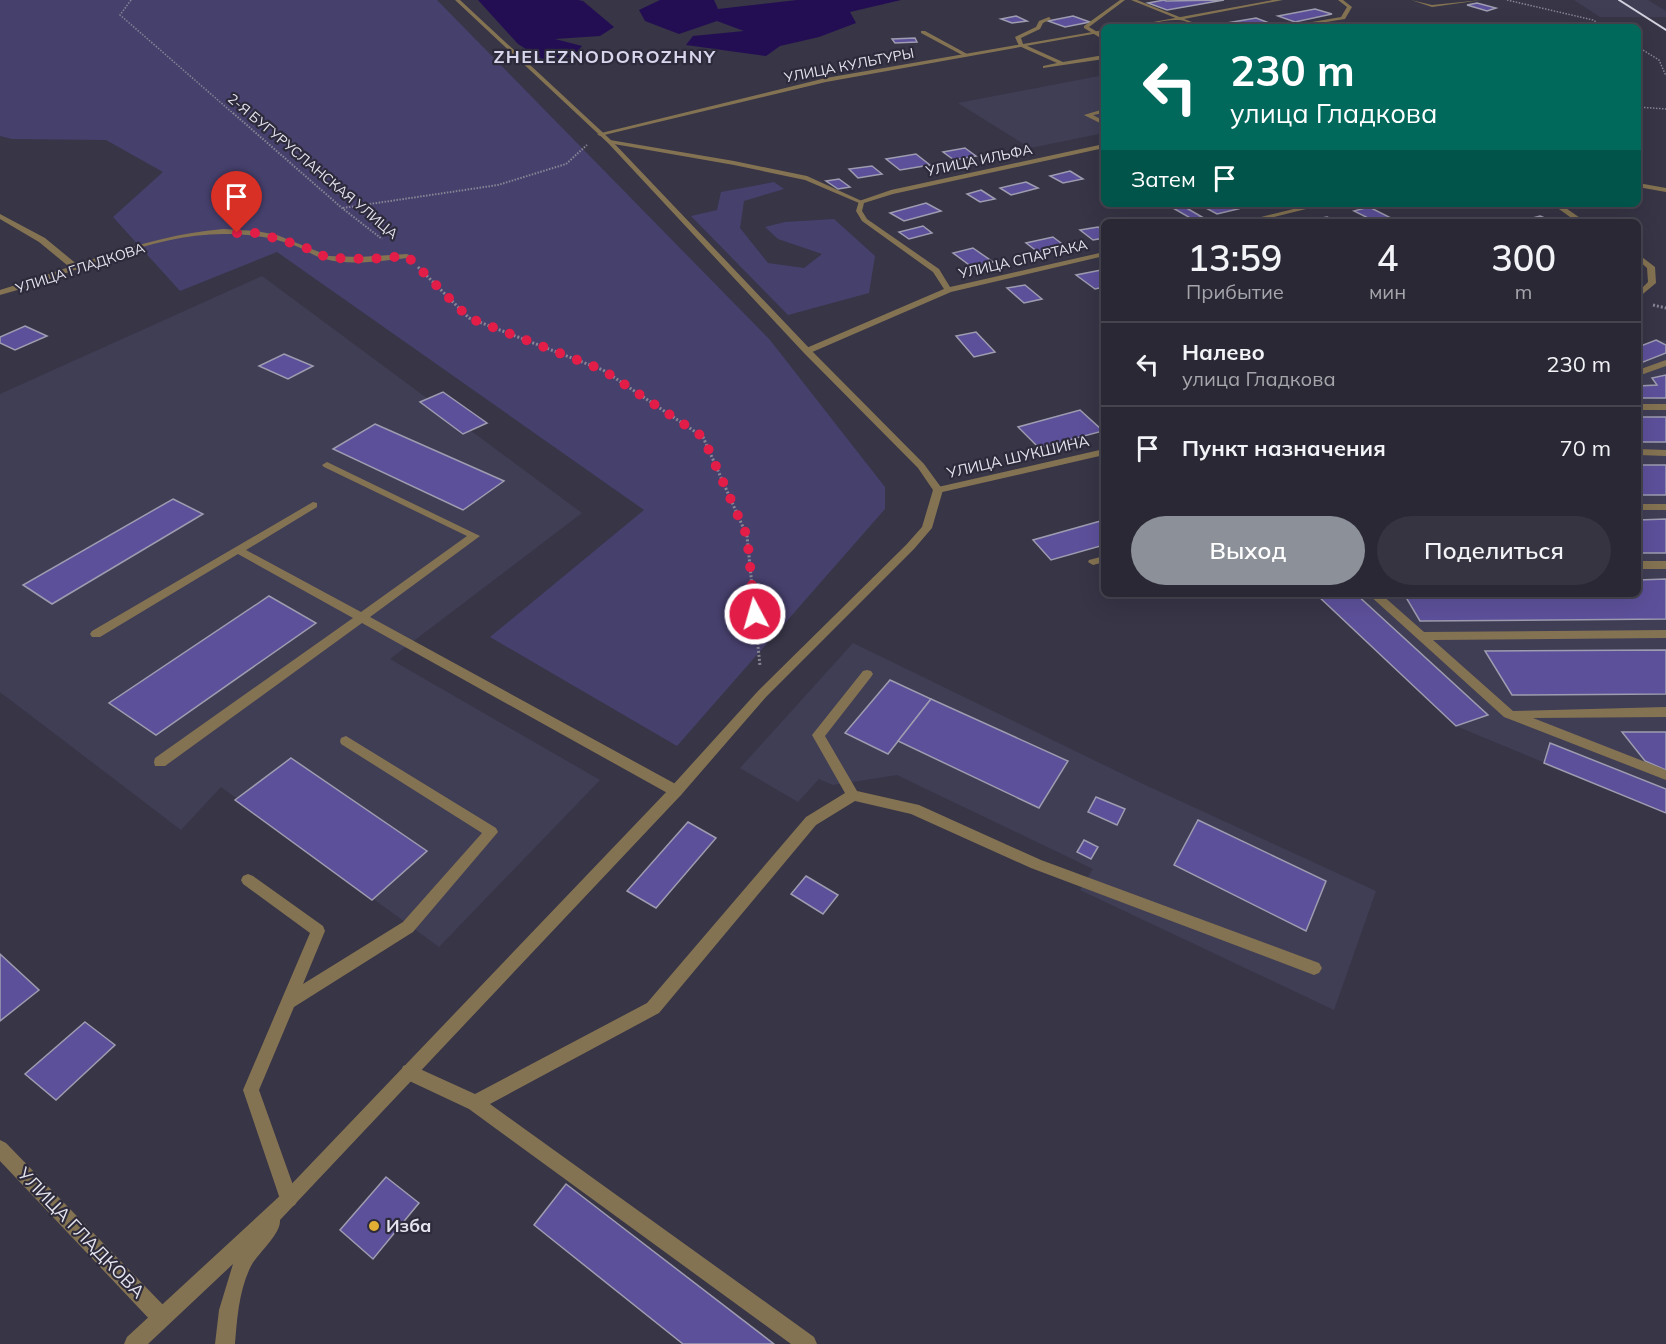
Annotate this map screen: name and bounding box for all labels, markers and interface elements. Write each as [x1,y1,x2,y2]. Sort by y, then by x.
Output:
street label: УЛИЦА КУЛЬТУРЫ [782,44,915,87]
text: 230 m [1230,44,1355,97]
district label: ZHELEZNODOROZHNY [493,45,717,68]
icon: left [1131,48,1209,126]
street label: 2-Я БУГУРУСЛАНСКАЯ УЛИЦА [224,89,402,243]
text: улица Гладкова [1230,96,1437,130]
street label: УЛИЦА ИЛЬФА [923,140,1035,180]
icon: arrive [1208,162,1241,195]
text: Затем [1131,165,1196,193]
pin [211,171,262,233]
icon: arrive [220,180,253,213]
street label: УЛИЦА СПАРТАКА [956,235,1090,283]
text: 13:59 [1187,235,1282,280]
text: 4 [1377,235,1398,280]
text: 300 [1491,235,1556,280]
street label: УЛИЦА ГЛАДКОВА [12,238,148,298]
text: Прибытие [1186,279,1284,304]
text: мин [1369,279,1406,304]
text: m [1515,279,1532,304]
text: Налево [1182,338,1265,366]
icon: left [1131,348,1164,381]
text: 230 m [1546,350,1611,378]
text: улица Гладкова [1182,366,1336,391]
street label: УЛИЦА ШУКШИНА [944,431,1091,482]
icon: arrive [1131,432,1164,465]
text: Пункт назначения [1182,434,1386,462]
text: 70 m [1560,434,1611,462]
button: Выход [1131,516,1365,585]
button: Поделиться [1377,516,1611,585]
position arrow [723,582,787,646]
street label: УЛИЦА ГЛАДКОВА [12,1162,150,1303]
place label: Изба [386,1214,431,1237]
marker: Изба [367,1219,381,1233]

